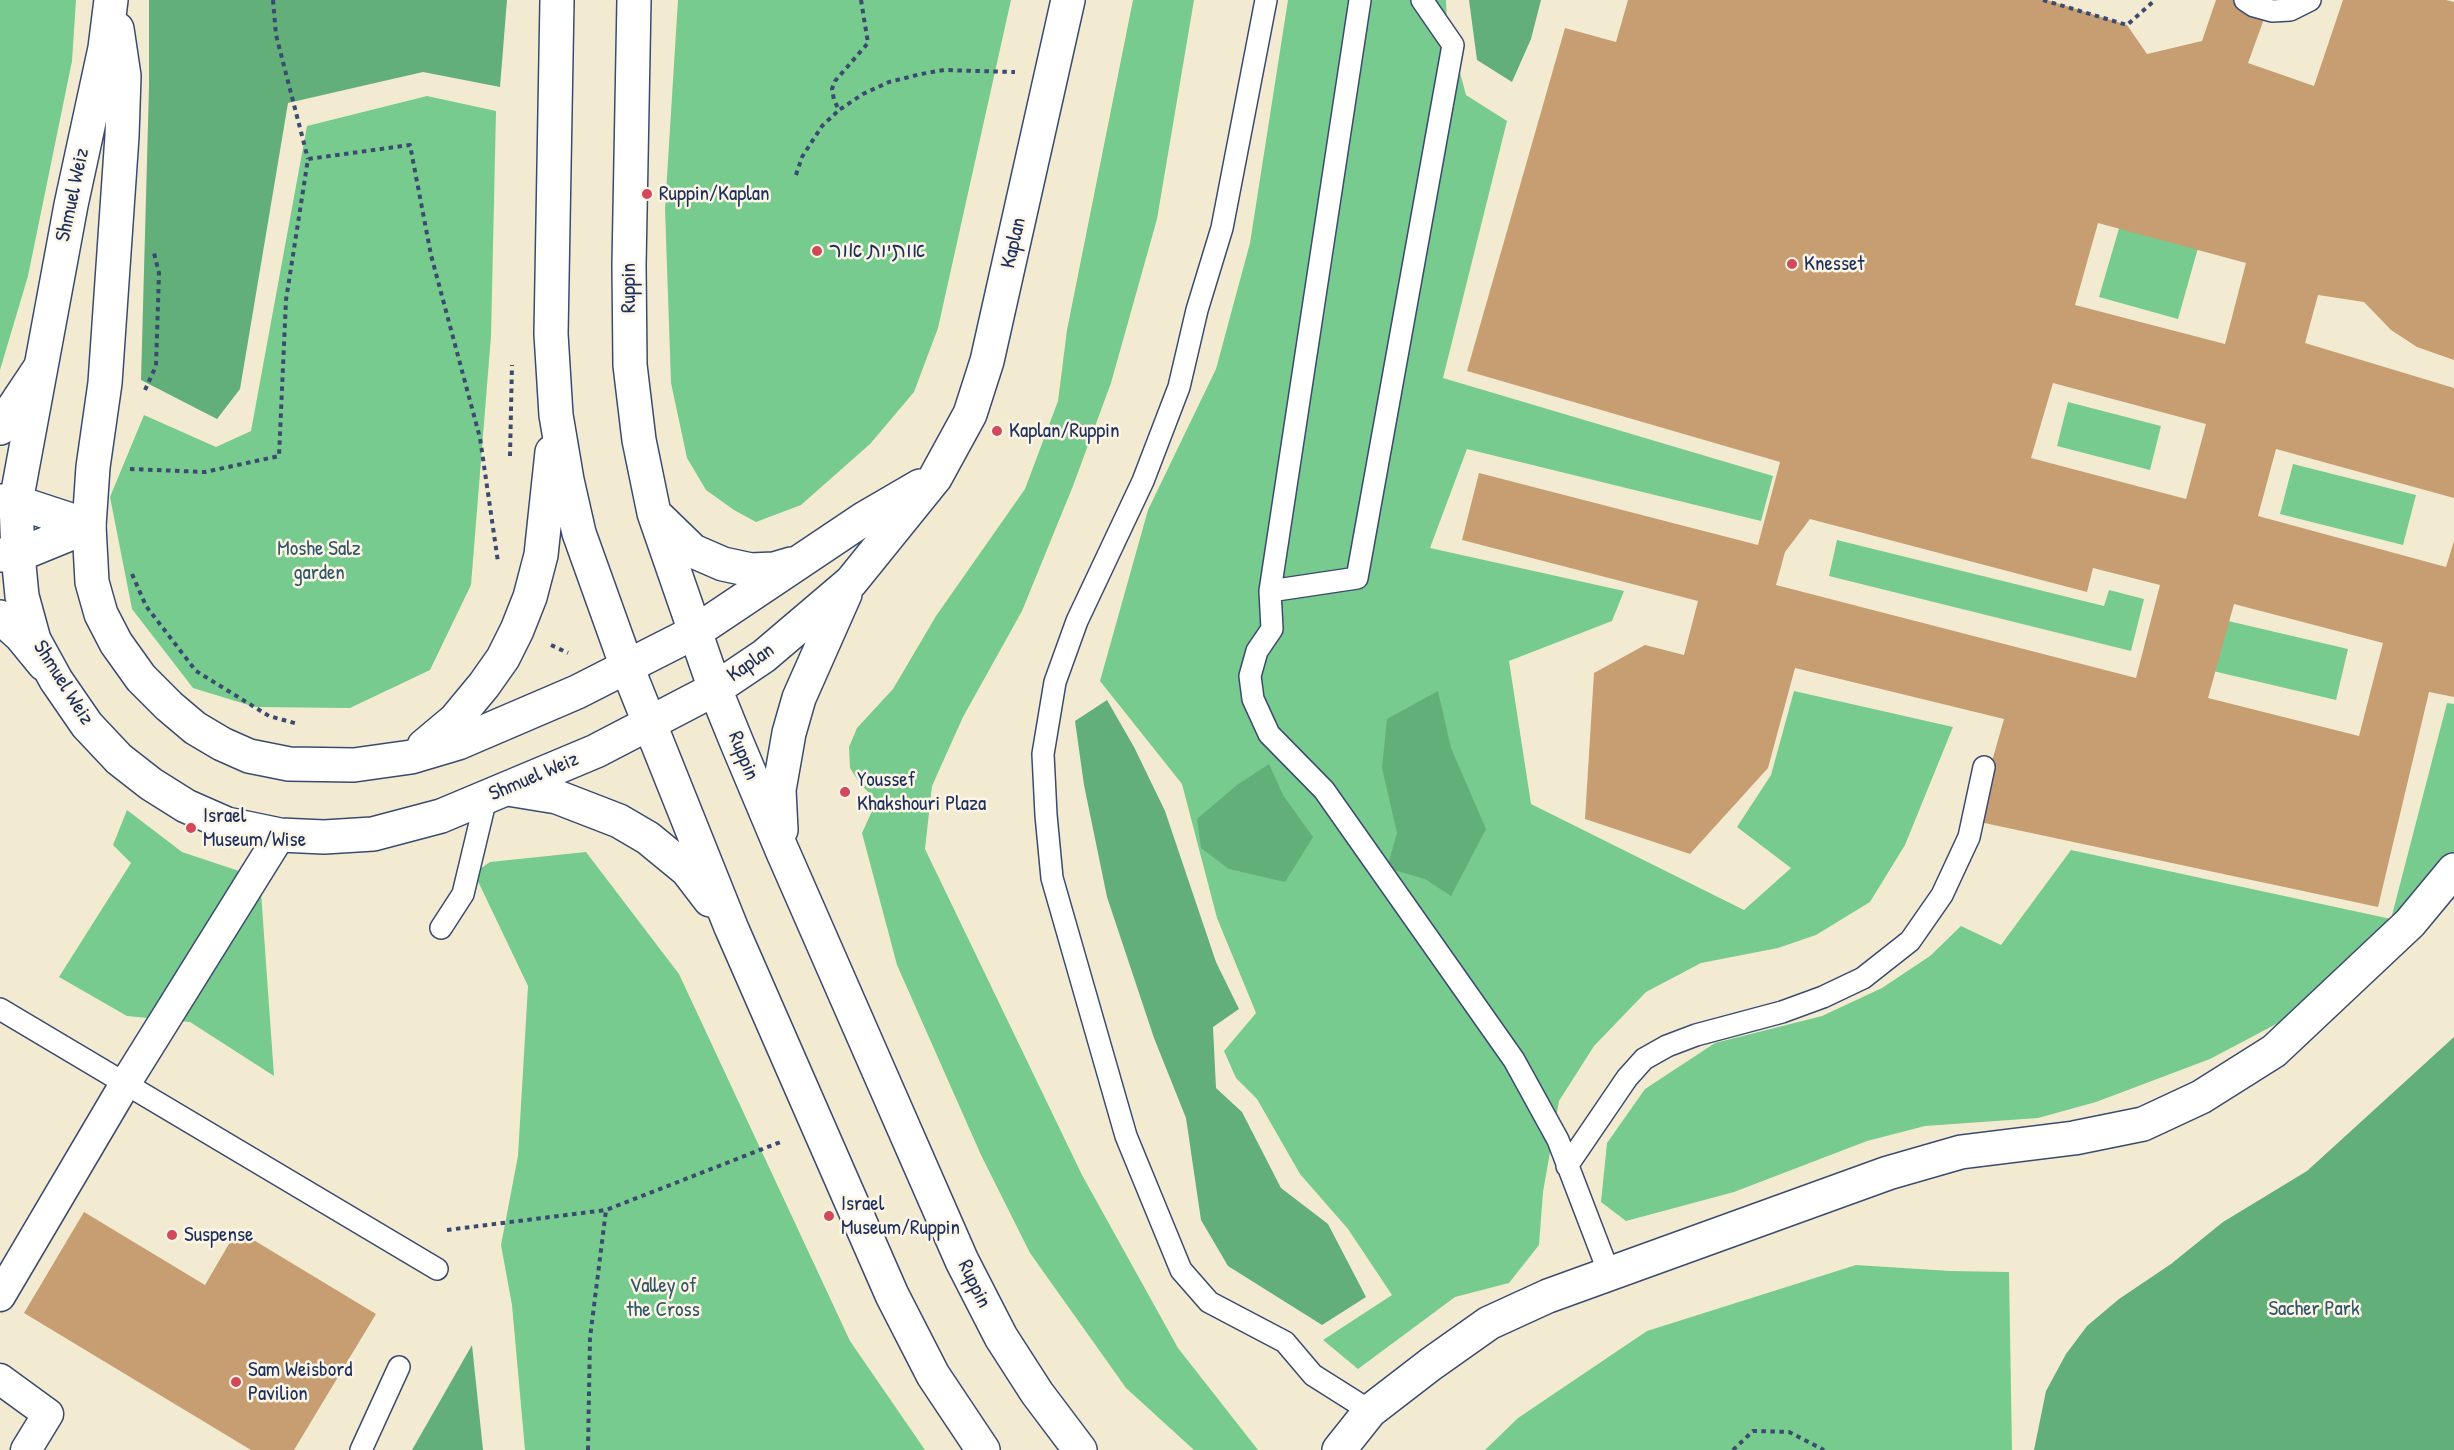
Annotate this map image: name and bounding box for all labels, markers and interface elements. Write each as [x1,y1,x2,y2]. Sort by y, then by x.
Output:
street label: Shmuel Weiz [51,146,95,244]
place label: Ruppin/Kaplan [659,181,770,207]
marker: Ruppin/Kaplan [640,187,654,201]
street label: Kaplan [996,215,1032,271]
place label: אותיות אור [829,238,925,264]
marker: אותיות אור [810,244,824,258]
place label: Knesset [1804,251,1865,277]
marker: Knesset [1785,257,1799,271]
street label: Ruppin [616,263,642,313]
place label: Kaplan/Ruppin [1009,418,1120,444]
marker: Kaplan/Ruppin [990,424,1004,438]
park label: Moshe Salz garden [277,536,361,586]
street label: Shmuel Weiz [27,636,99,730]
street label: Kaplan [723,638,779,688]
street label: Ruppin [722,728,764,784]
street label: Shmuel Weiz [485,747,583,807]
place label: Youssef Khakshouri Plaza [857,767,986,817]
marker: Youssef Khakshouri Plaza [838,785,852,799]
place label: Israel Museum/Wise [203,803,306,853]
marker: Israel Museum/Wise [184,821,198,835]
place label: Israel Museum/Ruppin [841,1191,960,1241]
marker: Israel Museum/Ruppin [822,1209,836,1223]
place label: Suspense [184,1222,253,1248]
marker: Suspense [165,1228,179,1242]
street label: Ruppin [952,1256,996,1312]
park label: Valley of the Cross [626,1273,700,1323]
park label: Sacher Park [2268,1296,2360,1322]
place label: Sam Weisbord Pavilion [248,1357,352,1407]
marker: Sam Weisbord Pavilion [229,1375,243,1389]

